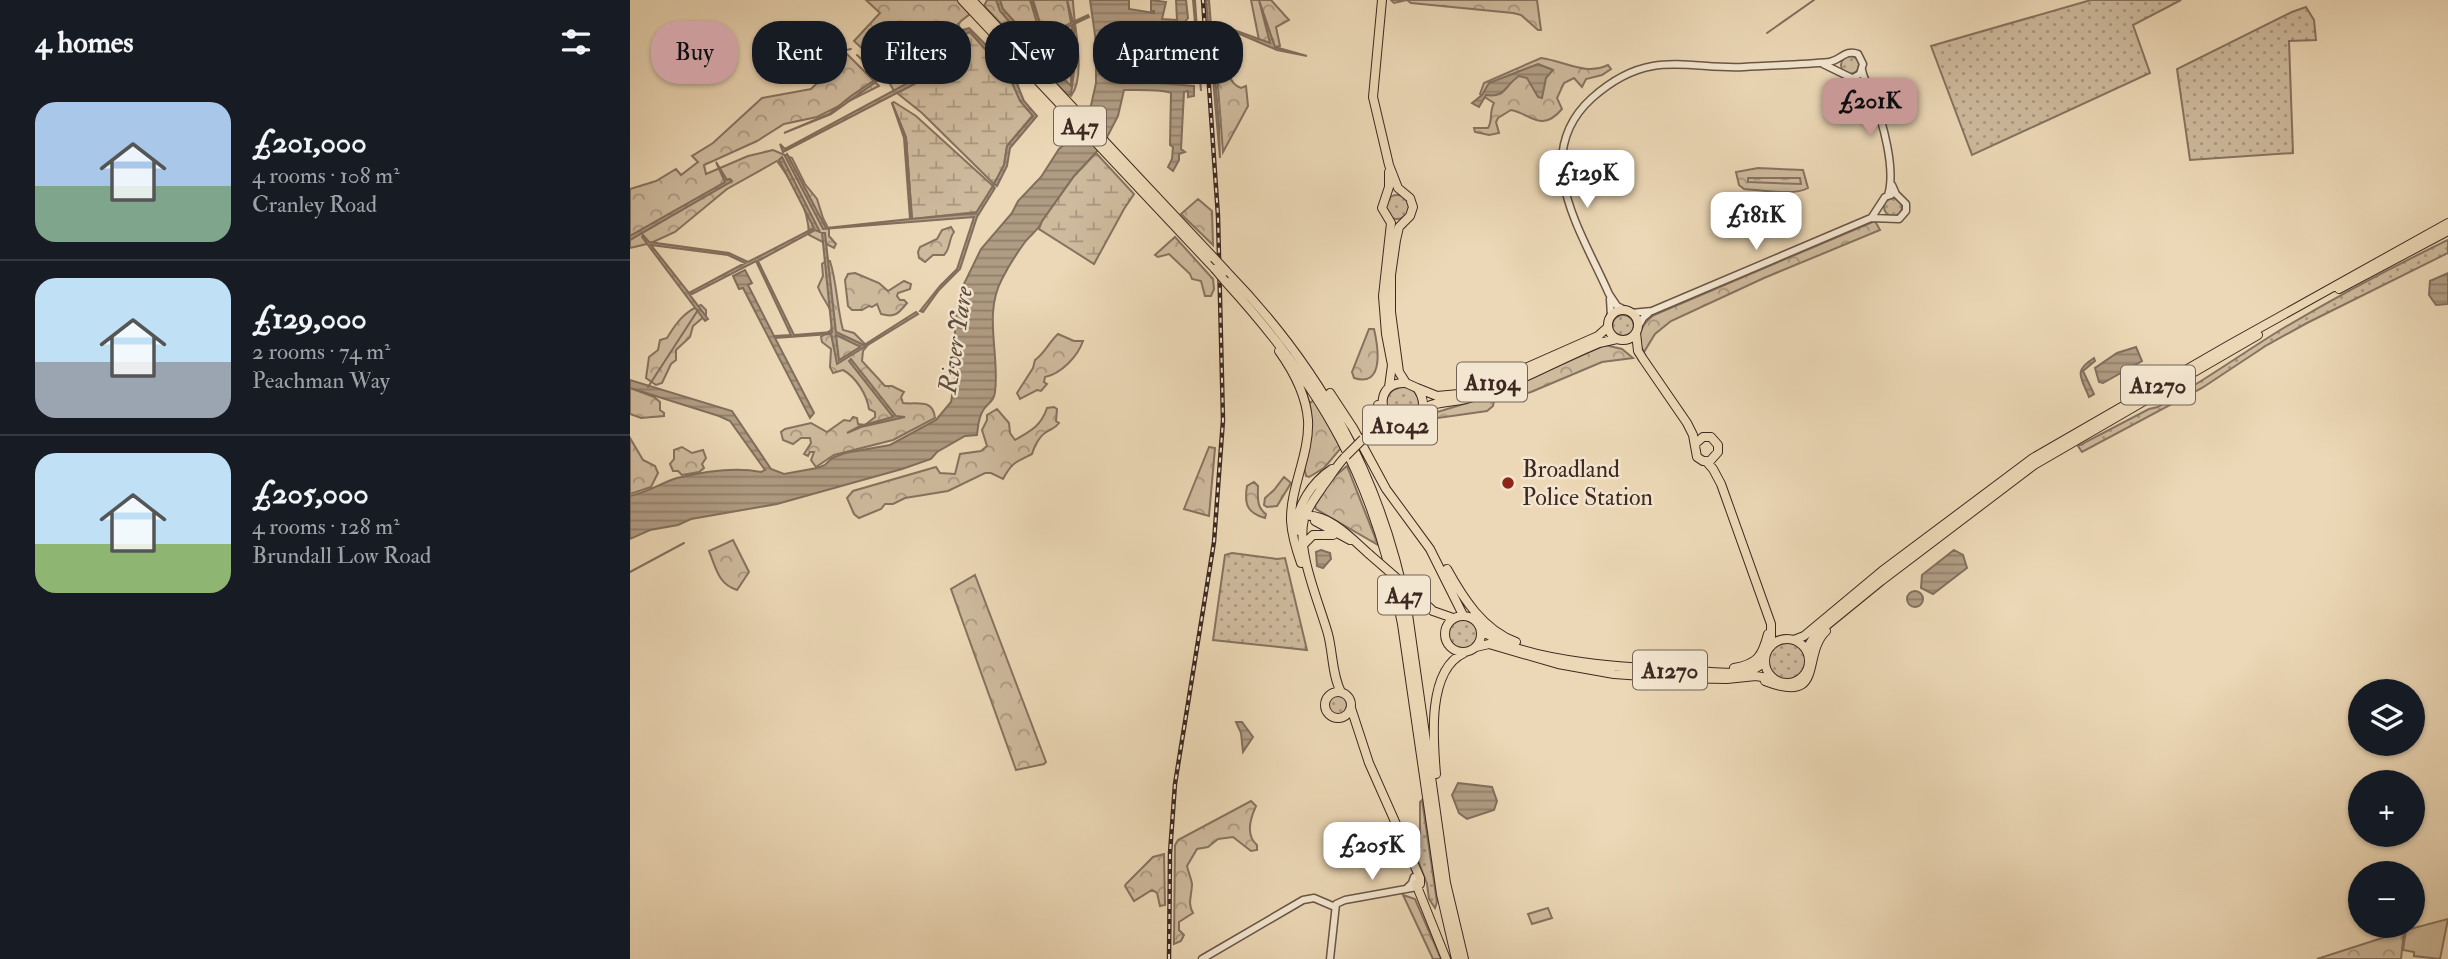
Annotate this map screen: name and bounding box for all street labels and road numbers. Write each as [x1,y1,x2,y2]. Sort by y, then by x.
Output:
road number: A47 [1054,106,1106,146]
road number: A1194 [1457,362,1527,402]
road number: A1270 [2121,366,2195,404]
road number: A1042 [1363,406,1437,444]
road number: A47 [1378,576,1430,614]
road number: A1270 [1633,650,1707,690]

